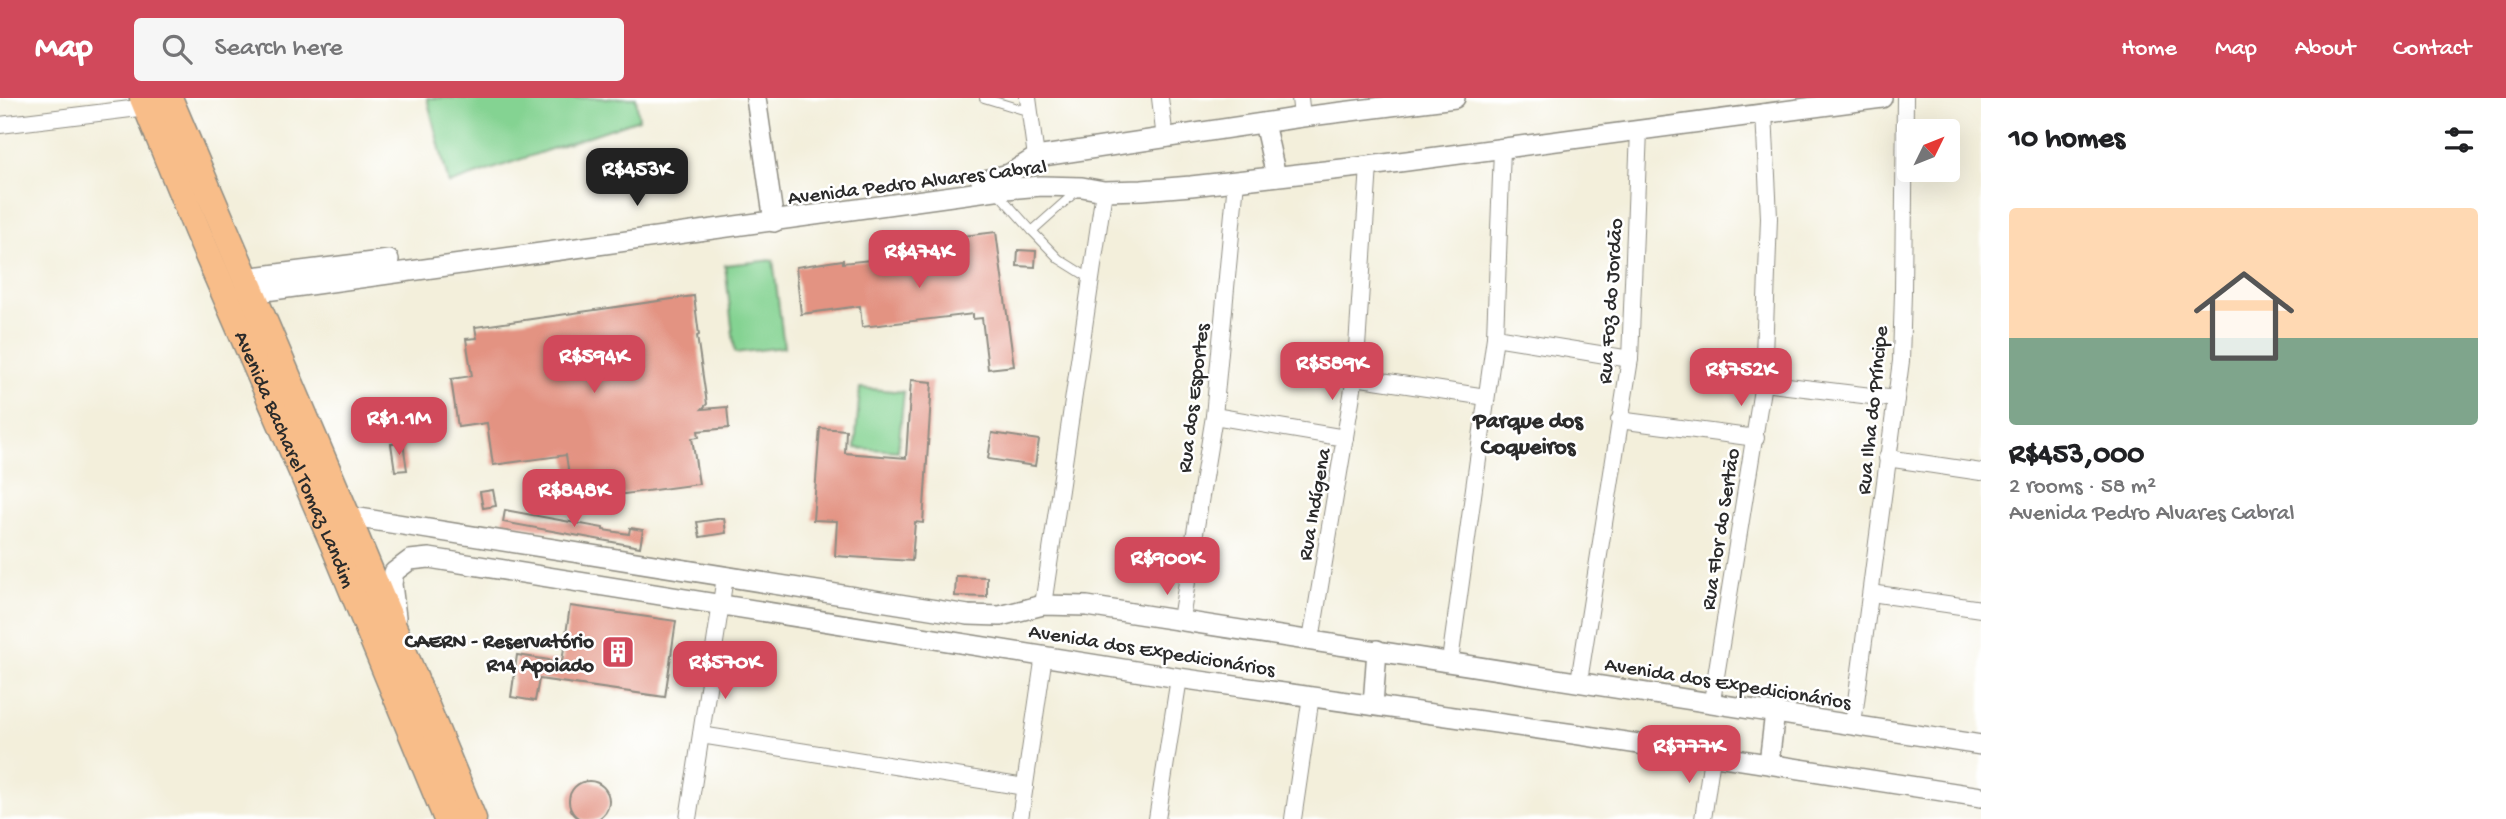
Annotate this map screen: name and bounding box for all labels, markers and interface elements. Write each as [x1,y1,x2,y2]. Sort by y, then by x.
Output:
search box [134,18,624,81]
text: Map [35,30,92,68]
icon: search [158,30,196,68]
text: Search here [214,34,343,65]
text: Home [2121,35,2177,64]
text: Map [2215,35,2257,64]
text: About [2295,35,2355,64]
text: Contact [2393,35,2471,64]
north arrow [1897,119,1960,182]
map controls [1897,119,1960,182]
icon: filters [2440,121,2478,159]
text: 10 homes [2009,123,2125,158]
pin: R$453K [580,148,694,208]
street label: Avenida Pedro Alvares Cabral [786,156,1048,213]
text: R$453K [602,157,672,184]
street label: Rua Foz do Jordão [1594,218,1631,385]
pin: R$474K [862,230,976,290]
text: R$474K [885,239,953,266]
icon: home [2181,253,2307,379]
street label: Rua dos Esportes [1174,321,1217,474]
street label: Rua Ilha do Príncipe [1853,324,1896,496]
street label: Avenida Bacharel Tomaz Landim [226,328,359,592]
pin: R$594K [537,336,651,395]
pin: R$589K [1275,342,1389,402]
text: R$594K [559,344,629,371]
pin: R$752K [1684,348,1798,408]
text: R$589K [1296,351,1368,378]
text: R$752K [1706,357,1776,384]
pin: R$1.1M [342,398,456,457]
text: R$1.1M [367,406,431,433]
district label: Parque dos Coqueiros [1471,409,1584,462]
text: R$453,000 [2009,439,2144,474]
street label: Rua Indígena [1294,445,1339,563]
street label: Rua Flor do Sertão [1697,447,1748,612]
pin: R$848K [517,470,631,529]
text: 2 rooms · 58 m² [2009,474,2156,501]
text: R$848K [538,478,610,505]
text: Avenida Pedro Alvares Cabral [2009,501,2295,528]
pin: R$900K [1110,538,1224,597]
text: R$900K [1131,546,1203,573]
street label: Avenida dos Expedicionários [1027,621,1278,684]
place label: CAERN - Reservatório R14 Apoiado [404,631,594,680]
building icon: CAERN - Reservatório R14 Apoiado [599,633,637,671]
pin: R$570K [668,642,782,701]
text: R$570K [689,650,761,677]
street label: Avenida dos Expedicionários [1603,654,1854,717]
pin: R$777K [1632,726,1746,785]
text: R$777K [1654,734,1724,761]

